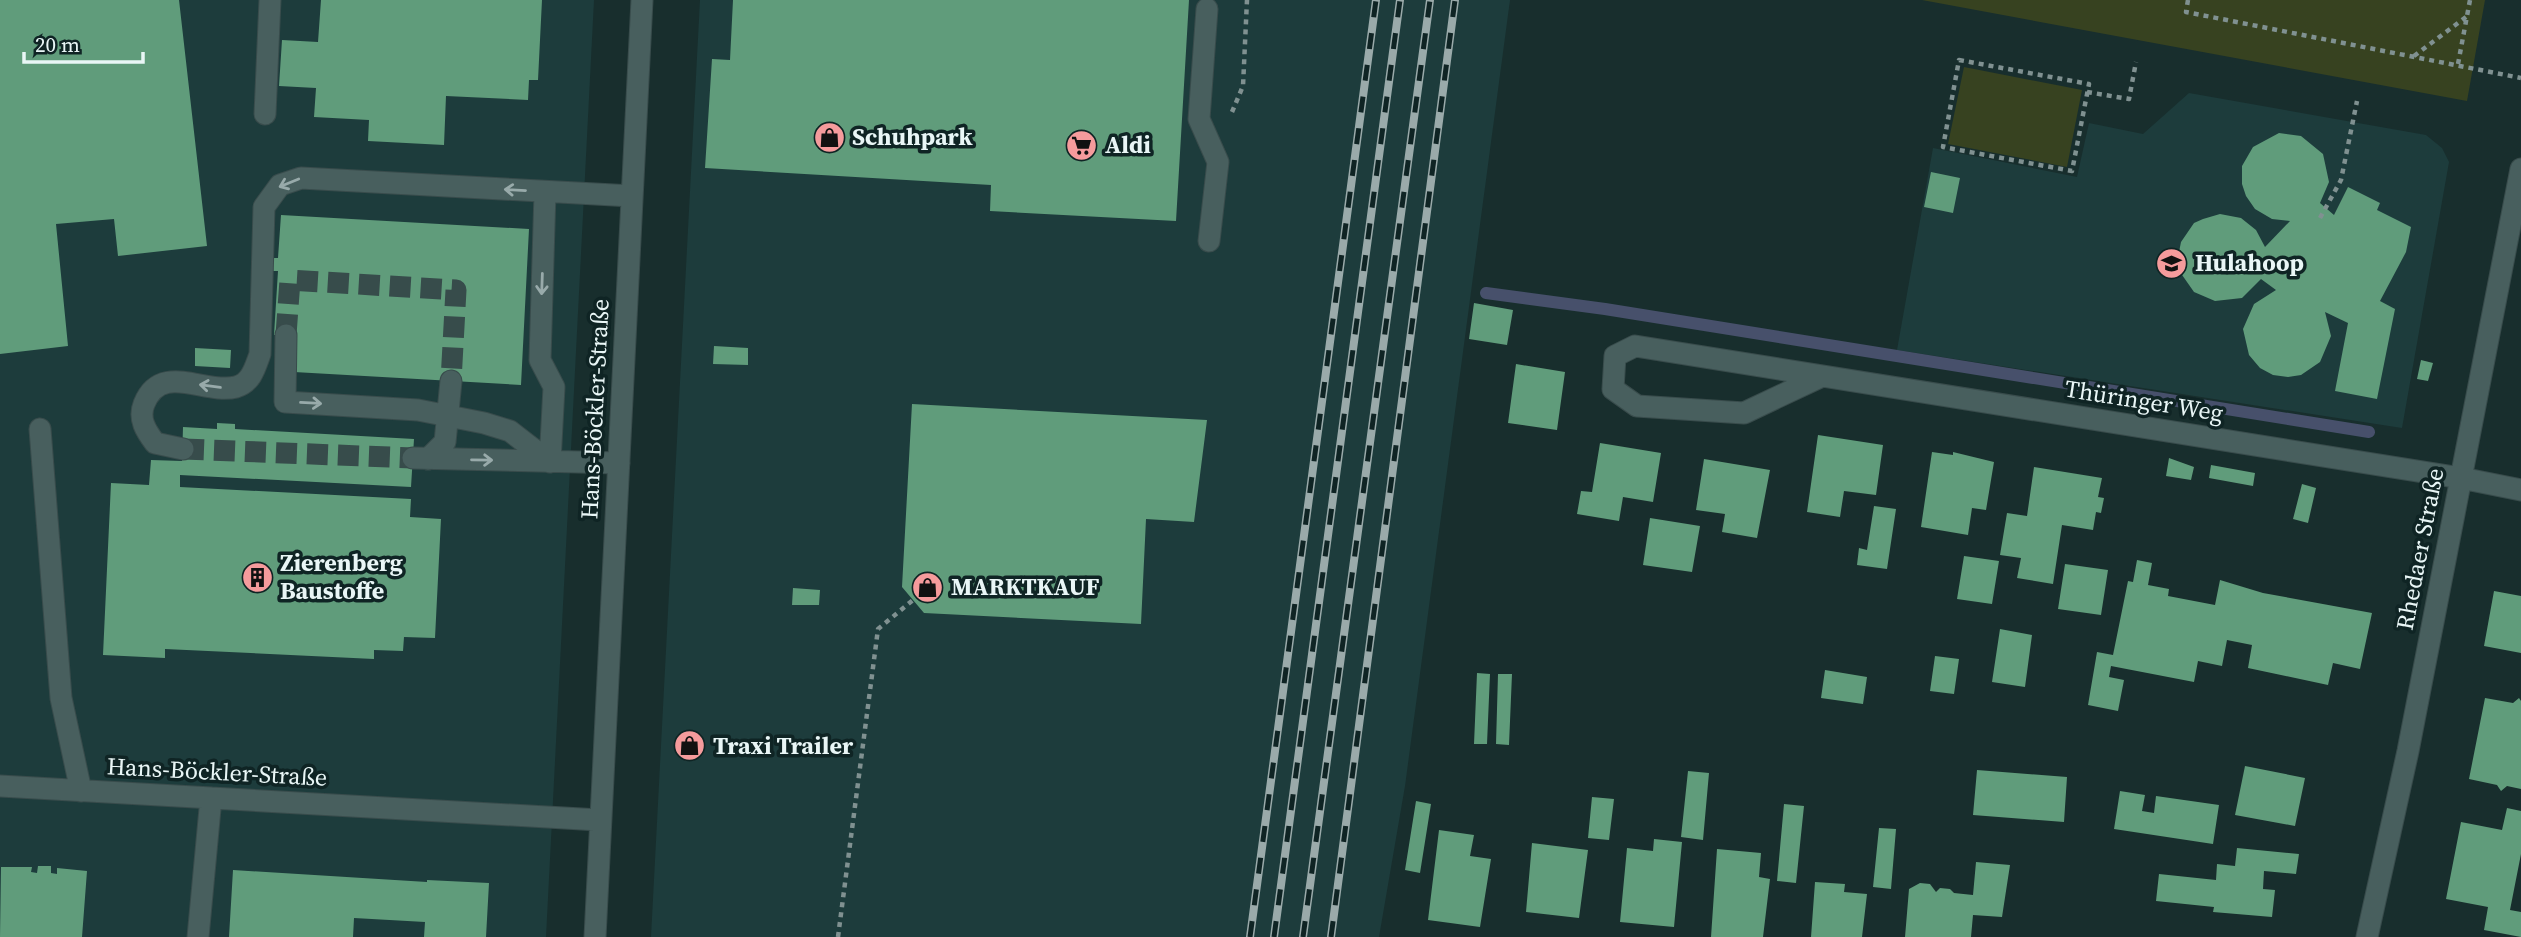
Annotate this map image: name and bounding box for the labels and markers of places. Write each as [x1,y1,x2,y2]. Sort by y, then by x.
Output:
shop icon: Schuhpark [812,120,846,154]
place label: Schuhpark [852,120,973,153]
supermarket icon: Aldi [1065,128,1099,162]
place label: Aldi [1105,128,1151,161]
school or university icon: Hulahoop [2155,246,2189,280]
place label: Hulahoop [2195,246,2304,279]
place label: Zierenberg Baustoffe [280,546,403,607]
building icon: Zierenberg Baustoffe [240,560,274,594]
shop icon: MARKTKAUF [911,570,945,604]
place label: MARKTKAUF [951,570,1100,603]
shop icon: Traxi Trailer [673,729,707,763]
place label: Traxi Trailer [713,729,854,762]

